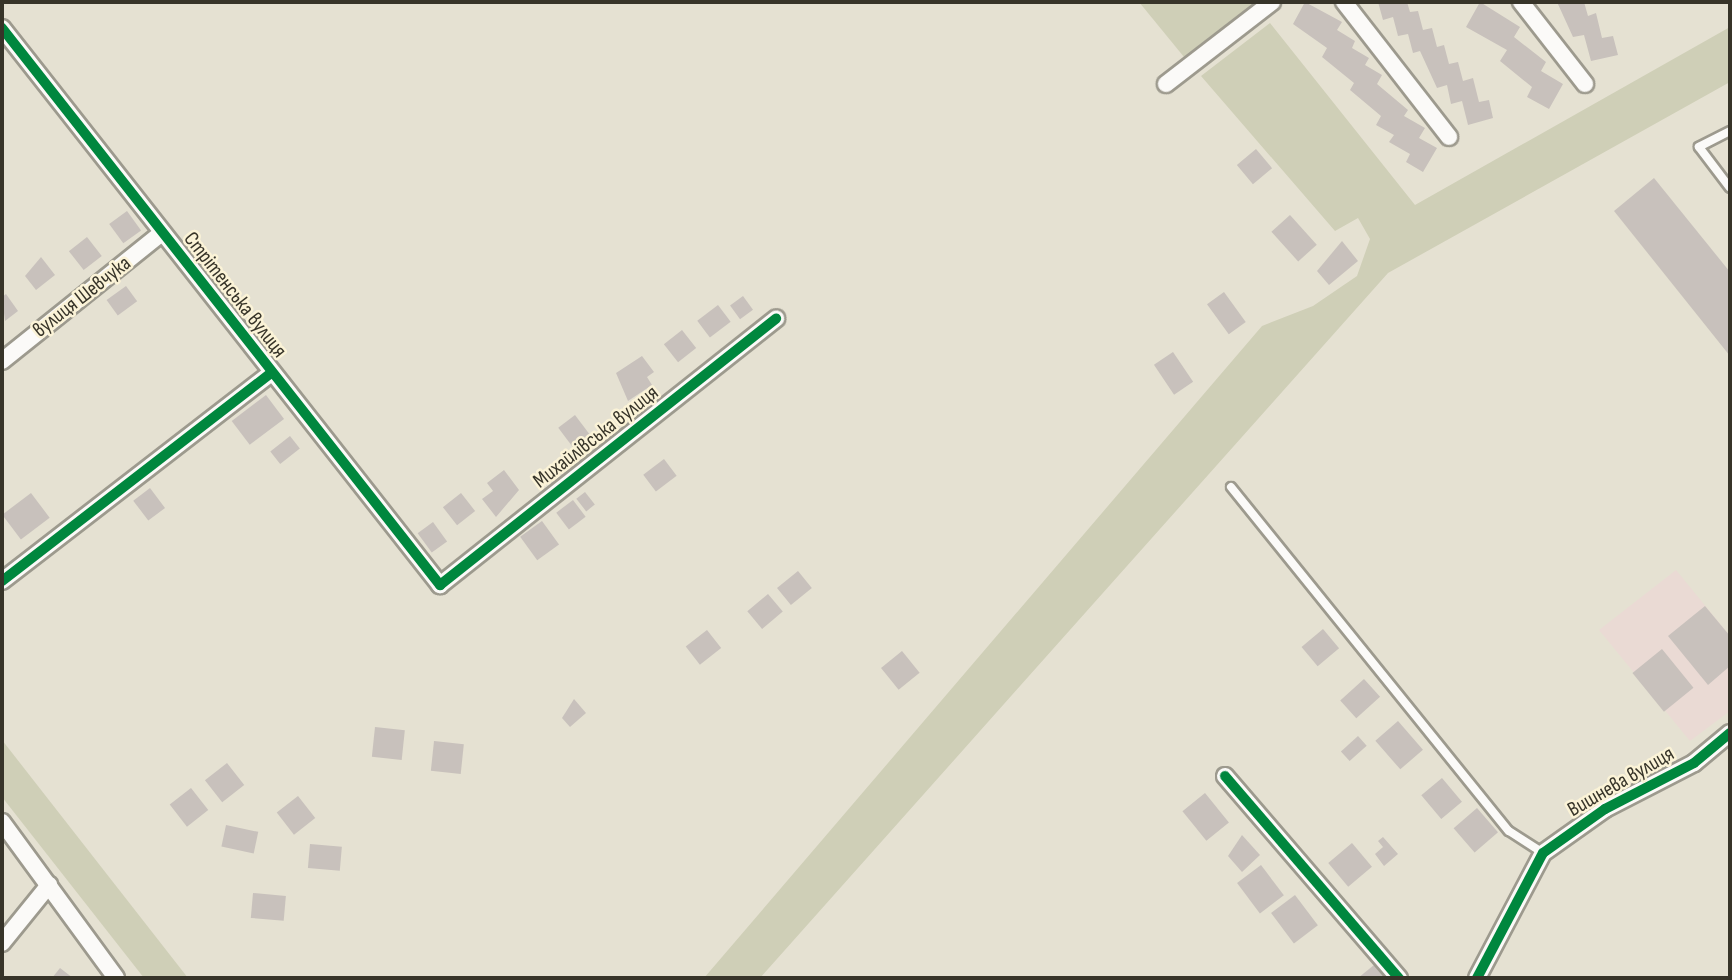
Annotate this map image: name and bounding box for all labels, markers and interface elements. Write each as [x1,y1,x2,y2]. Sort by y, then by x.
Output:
street label: Стрітенська вулиця [178,227,292,363]
street label: вулиця Шевчука [28,251,136,343]
street label: Михайлівська вулиця [528,380,664,494]
street label: Вишнева вулиця [1563,741,1679,823]

